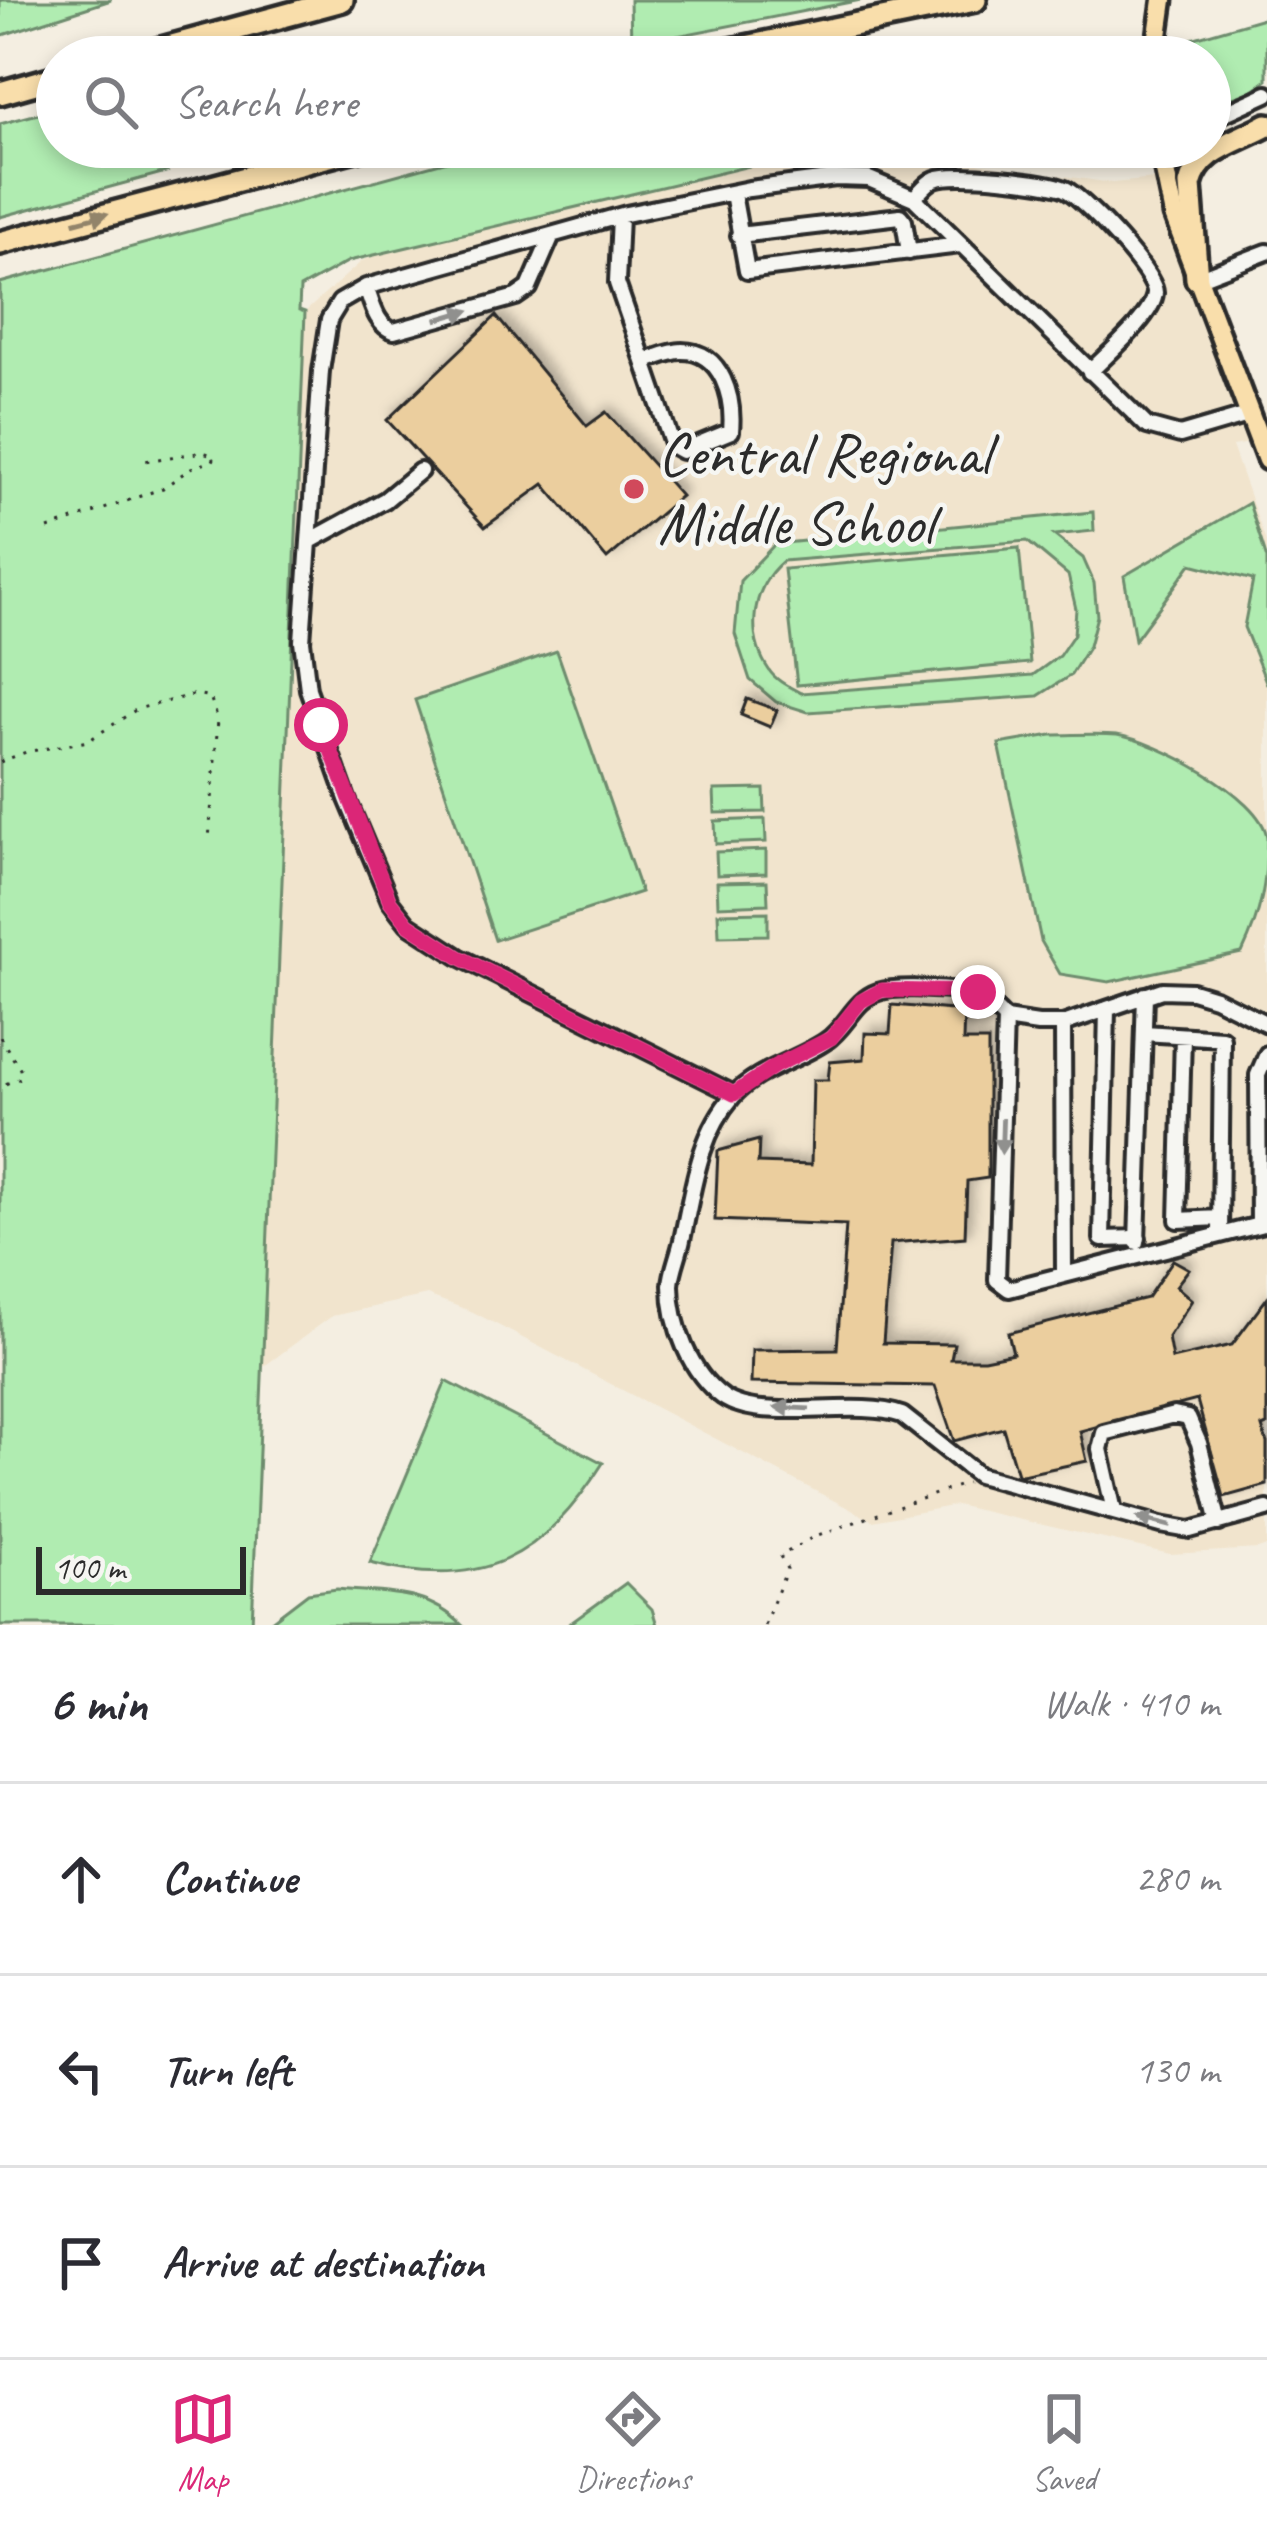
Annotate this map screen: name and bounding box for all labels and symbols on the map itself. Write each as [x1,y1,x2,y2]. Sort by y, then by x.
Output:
one-way arrow [73,207,110,226]
one-way arrow [435,304,472,323]
place label: Central Regional Middle School [658,416,999,561]
marker: Central Regional Middle School [621,476,647,502]
route start [294,698,348,752]
route end [951,965,1005,1019]
one-way arrow [992,1118,1011,1156]
one-way arrow [772,1398,810,1417]
one-way arrow [1135,1512,1172,1531]
scale bar [36,1541,246,1594]

